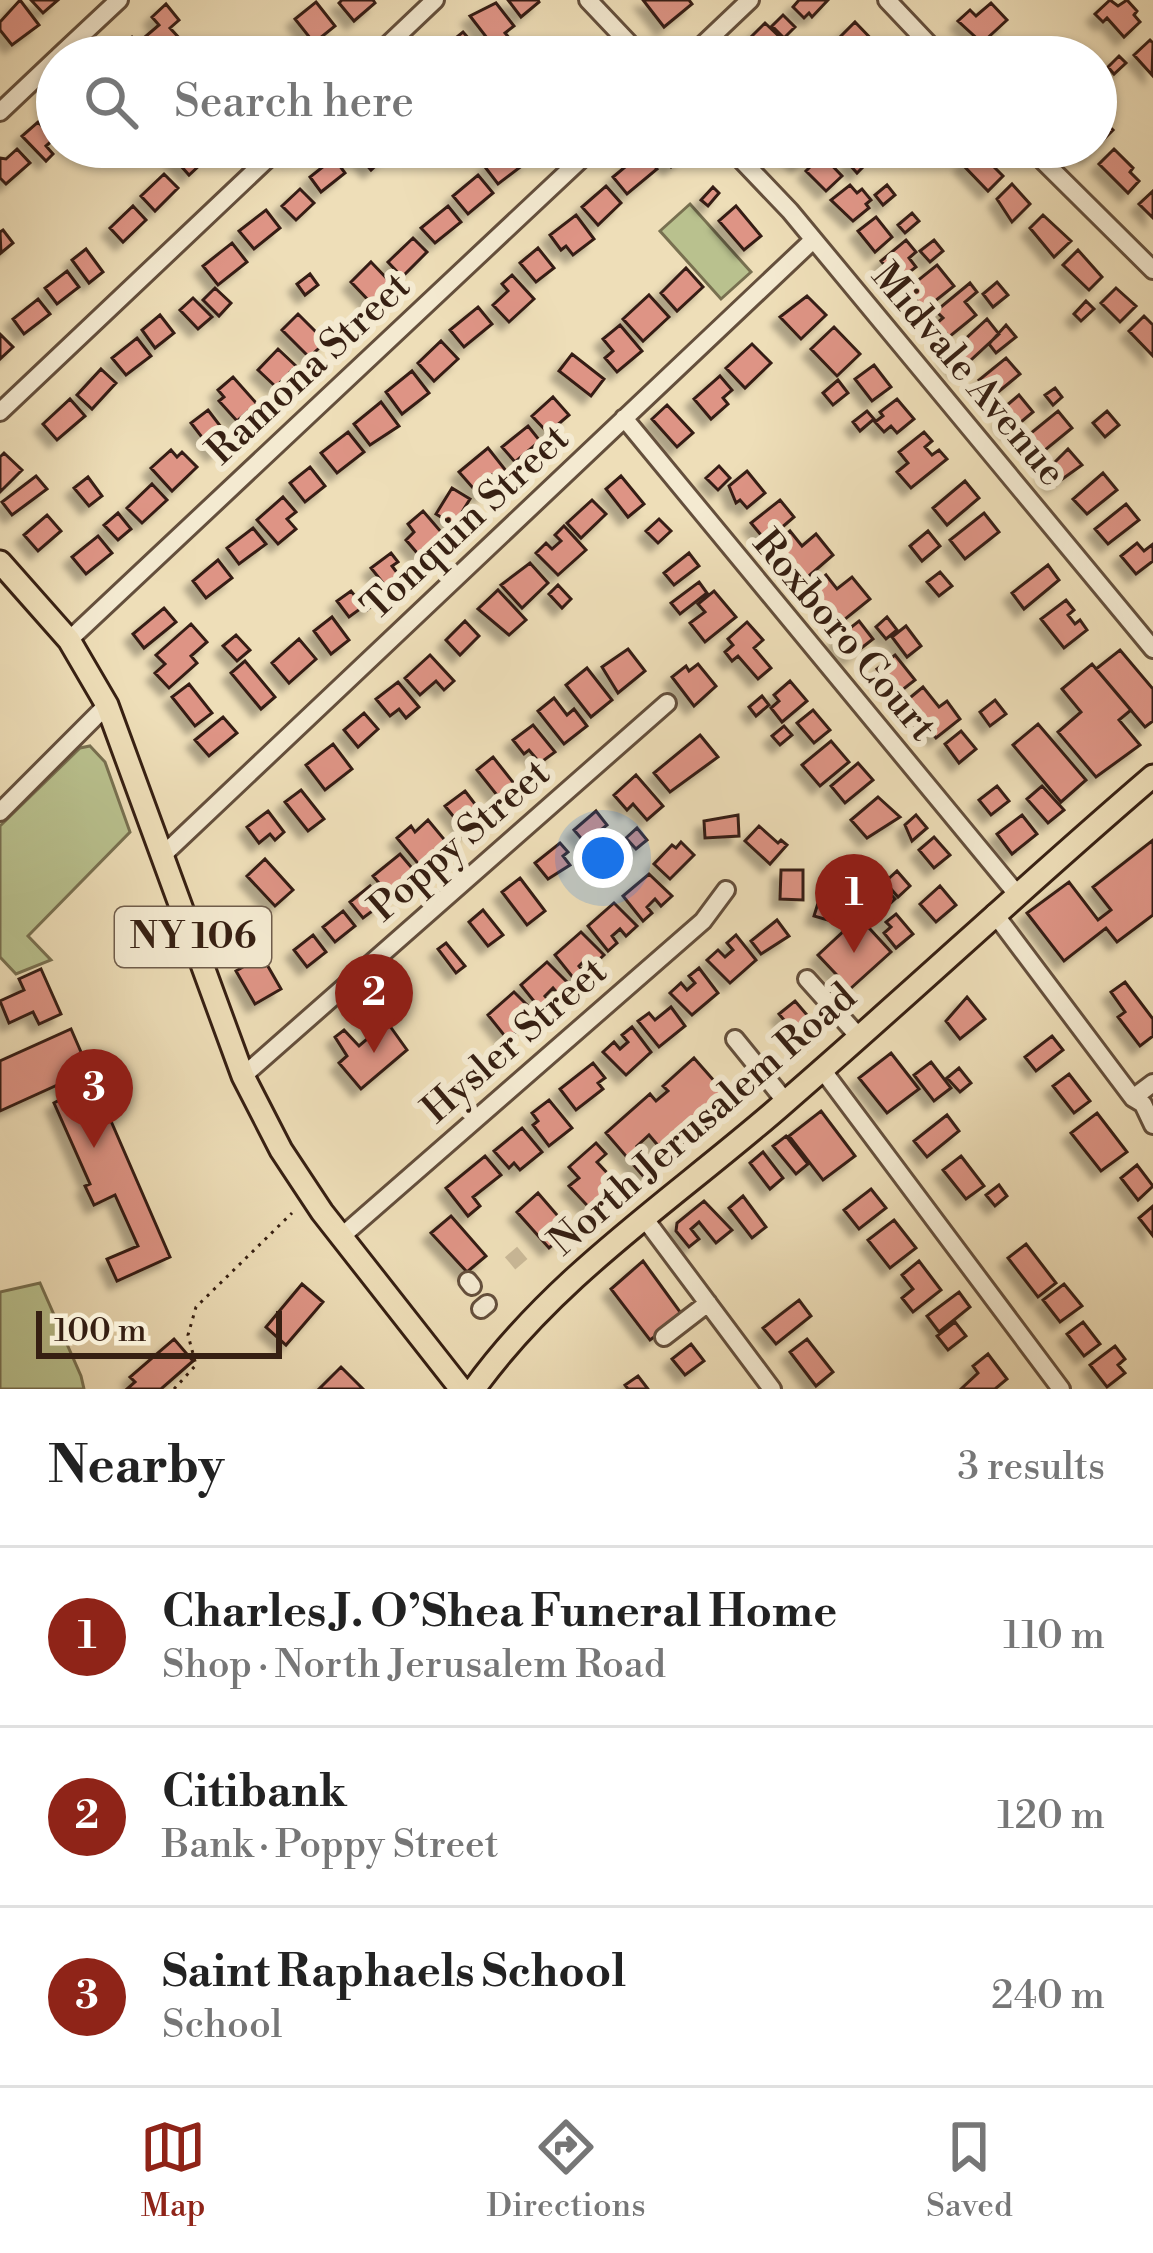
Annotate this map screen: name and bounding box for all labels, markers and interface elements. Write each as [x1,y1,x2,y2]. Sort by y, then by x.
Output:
search box [36,36,1117,168]
icon: search [78,69,144,135]
text: Search here [174,74,414,131]
street label: Midvale Avenue [860,253,1076,497]
street label: Ramona Street [197,262,421,476]
street label: Tonquin Street [352,414,580,631]
street label: Roxboro Court [741,520,947,752]
street label: Poppy Street [360,749,560,933]
your location [573,828,633,888]
pin: 1 [815,854,893,953]
road number: NY 106 [115,907,271,967]
street label: Hysler Street [413,947,618,1135]
pin: 2 [335,954,413,1053]
street label: North Jerusalem Road [539,973,867,1267]
pin: 3 [55,1049,133,1148]
scale bar [36,1305,282,1358]
text: 100 m [54,1311,147,1352]
text: Nearby [48,1435,224,1499]
text: 3 results [957,1443,1105,1492]
text: Charles J. O’Shea Funeral Home [162,1584,837,1641]
text: 1 [78,1612,96,1661]
text: 110 m [1003,1612,1105,1661]
text: Shop · North Jerusalem Road [162,1641,666,1690]
text: Citibank [162,1764,347,1821]
text: 2 [75,1792,99,1841]
text: 120 m [997,1792,1105,1841]
text: Bank · Poppy Street [162,1821,499,1870]
text: Saint Raphaels School [162,1944,626,2001]
text: 3 [75,1972,99,2021]
text: 240 m [991,1972,1105,2021]
text: School [162,2001,282,2050]
tab: Map [140,2114,206,2227]
tab: Directions [487,2114,646,2227]
tab: Saved [926,2114,1013,2227]

